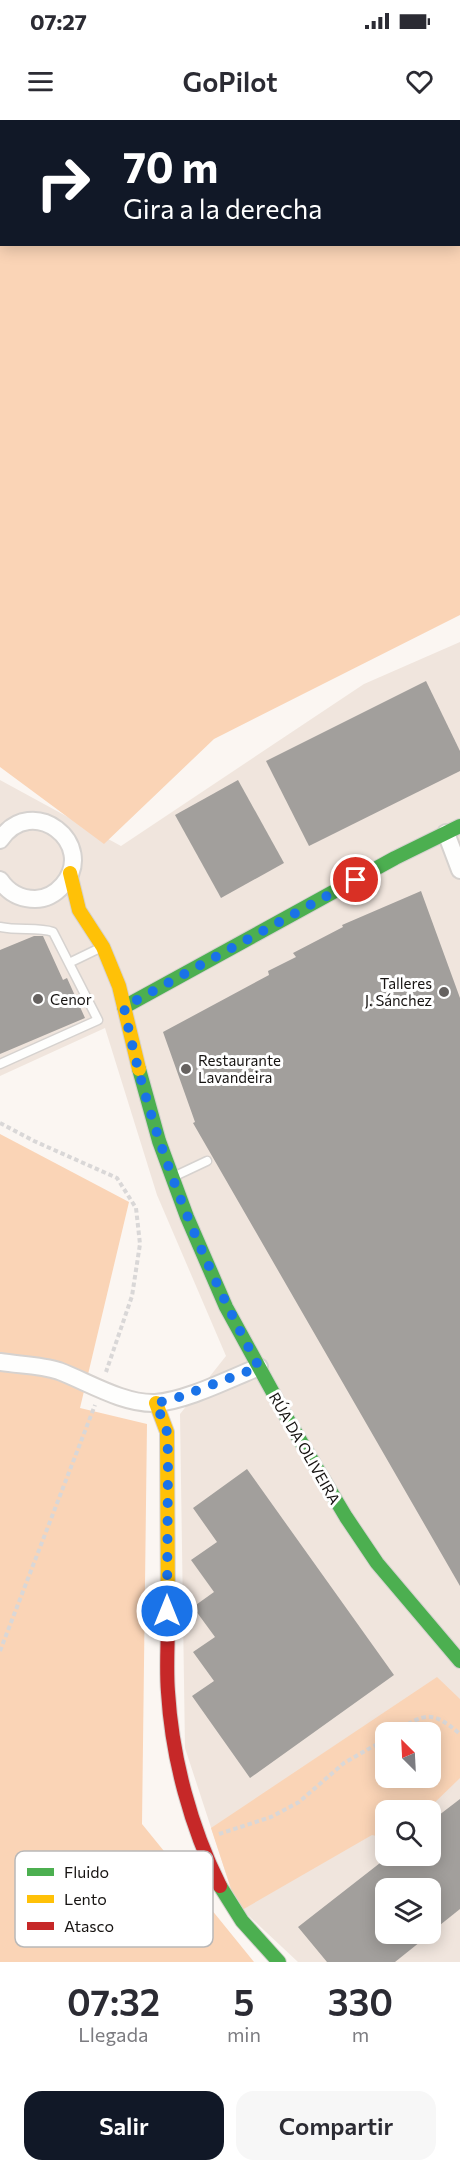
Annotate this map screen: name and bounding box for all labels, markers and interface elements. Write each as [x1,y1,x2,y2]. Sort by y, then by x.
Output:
text: 07:27 [30,8,87,35]
icon: menu [24,65,57,98]
text: GoPilot [182,65,278,98]
icon: heart [403,65,436,98]
text: 70 m [123,140,218,192]
icon: right [24,144,102,222]
text: Gira a la derecha [123,192,322,225]
pin [330,854,381,905]
icon: arrive [339,863,372,896]
place label: Talleres J. Sánchez [365,974,432,1009]
marker: Talleres J. Sánchez [437,985,451,999]
place label: Cenor [50,990,92,1008]
marker: Cenor [31,992,45,1006]
place label: Restaurante Lavandeira [198,1051,281,1086]
marker: Restaurante Lavandeira [179,1062,193,1076]
street label: RÚA DA OLIVEIRA [266,1388,345,1507]
position arrow [135,1579,199,1643]
north arrow [375,1722,441,1788]
map controls [375,1722,441,1944]
button: search [375,1800,441,1866]
legend [15,1851,213,1947]
text: Fluido [64,1862,109,1881]
button: layers [375,1878,441,1944]
text: Lento [64,1889,107,1908]
text: Atasco [64,1916,114,1935]
text: 07:32 [67,1979,160,2023]
text: 5 [234,1979,254,2023]
text: 330 [328,1979,393,2023]
text: Llegada [78,2022,149,2046]
text: min [227,2022,261,2046]
text: m [352,2022,369,2046]
button: Salir [24,2091,224,2160]
button: Compartir [236,2091,436,2160]

